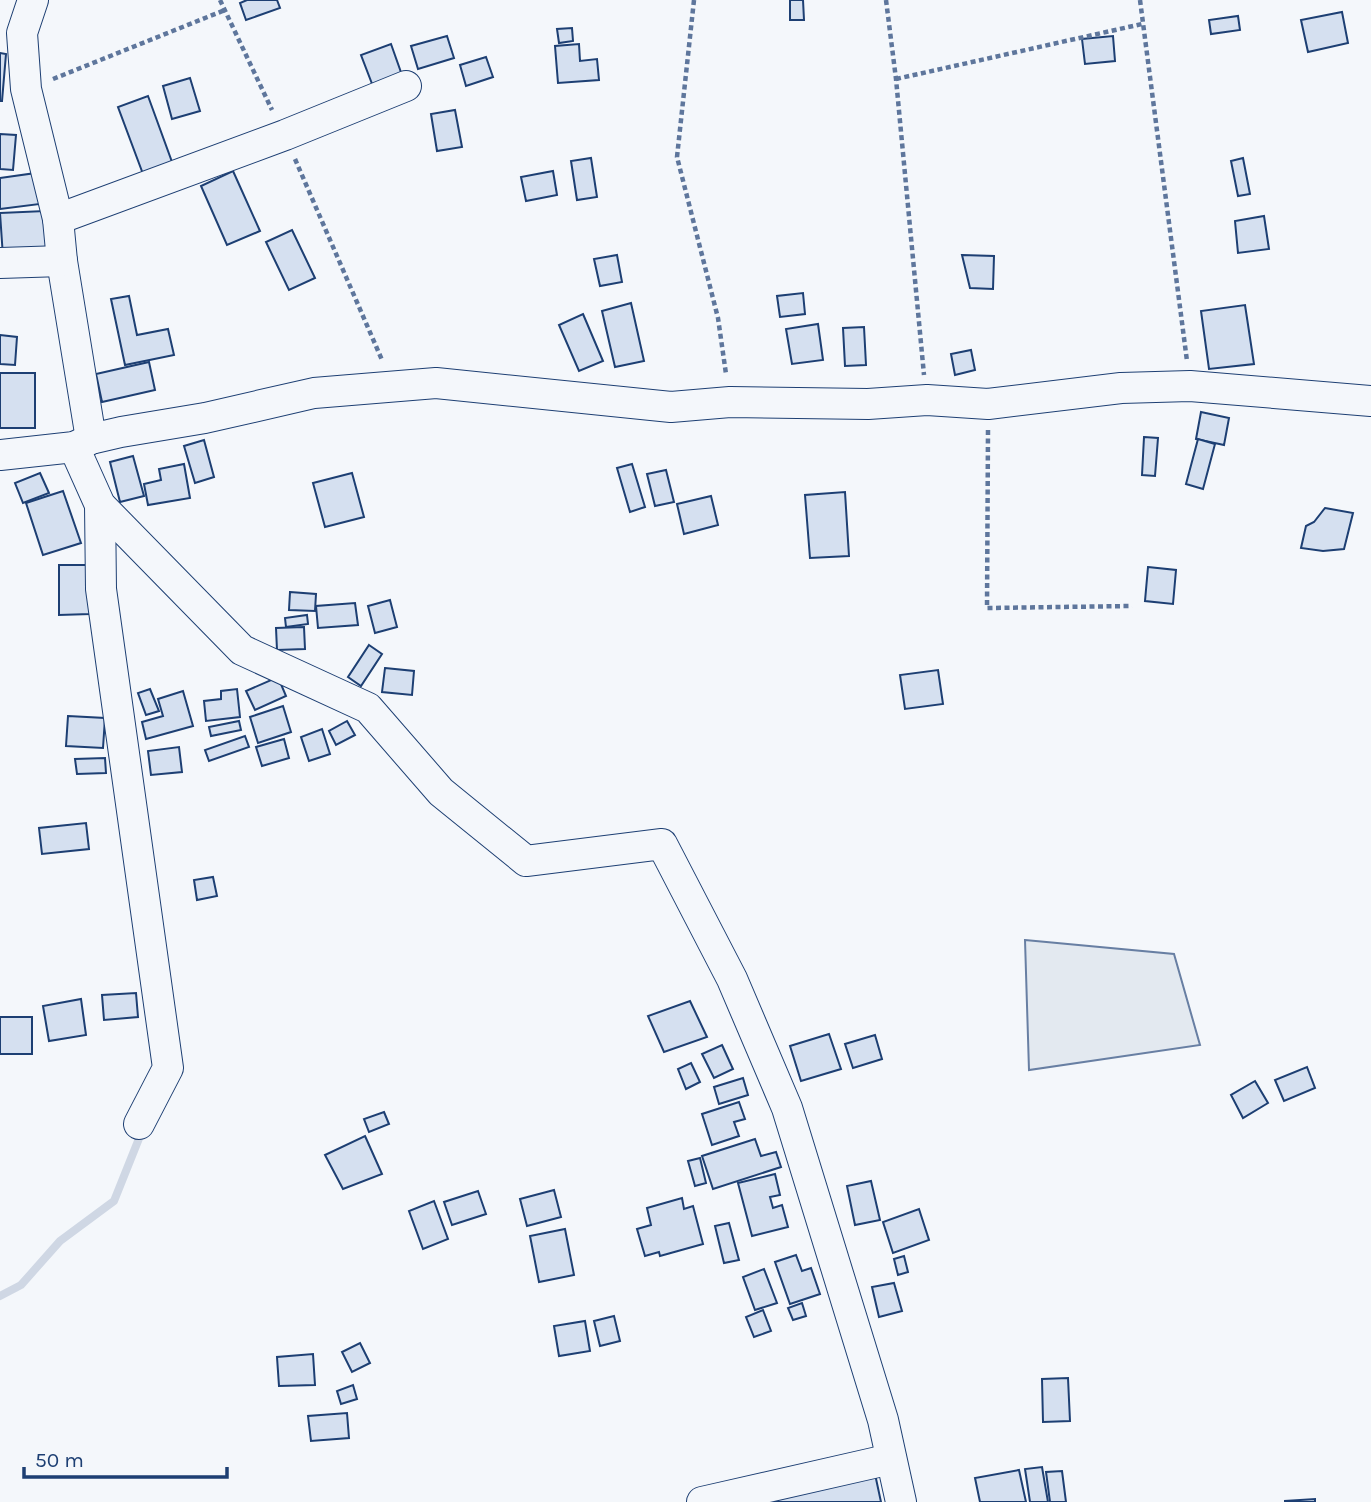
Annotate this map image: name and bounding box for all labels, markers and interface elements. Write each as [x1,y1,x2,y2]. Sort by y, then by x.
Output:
scale bar [24,1436,228,1480]
text: 50 m [35,1448,84,1472]

